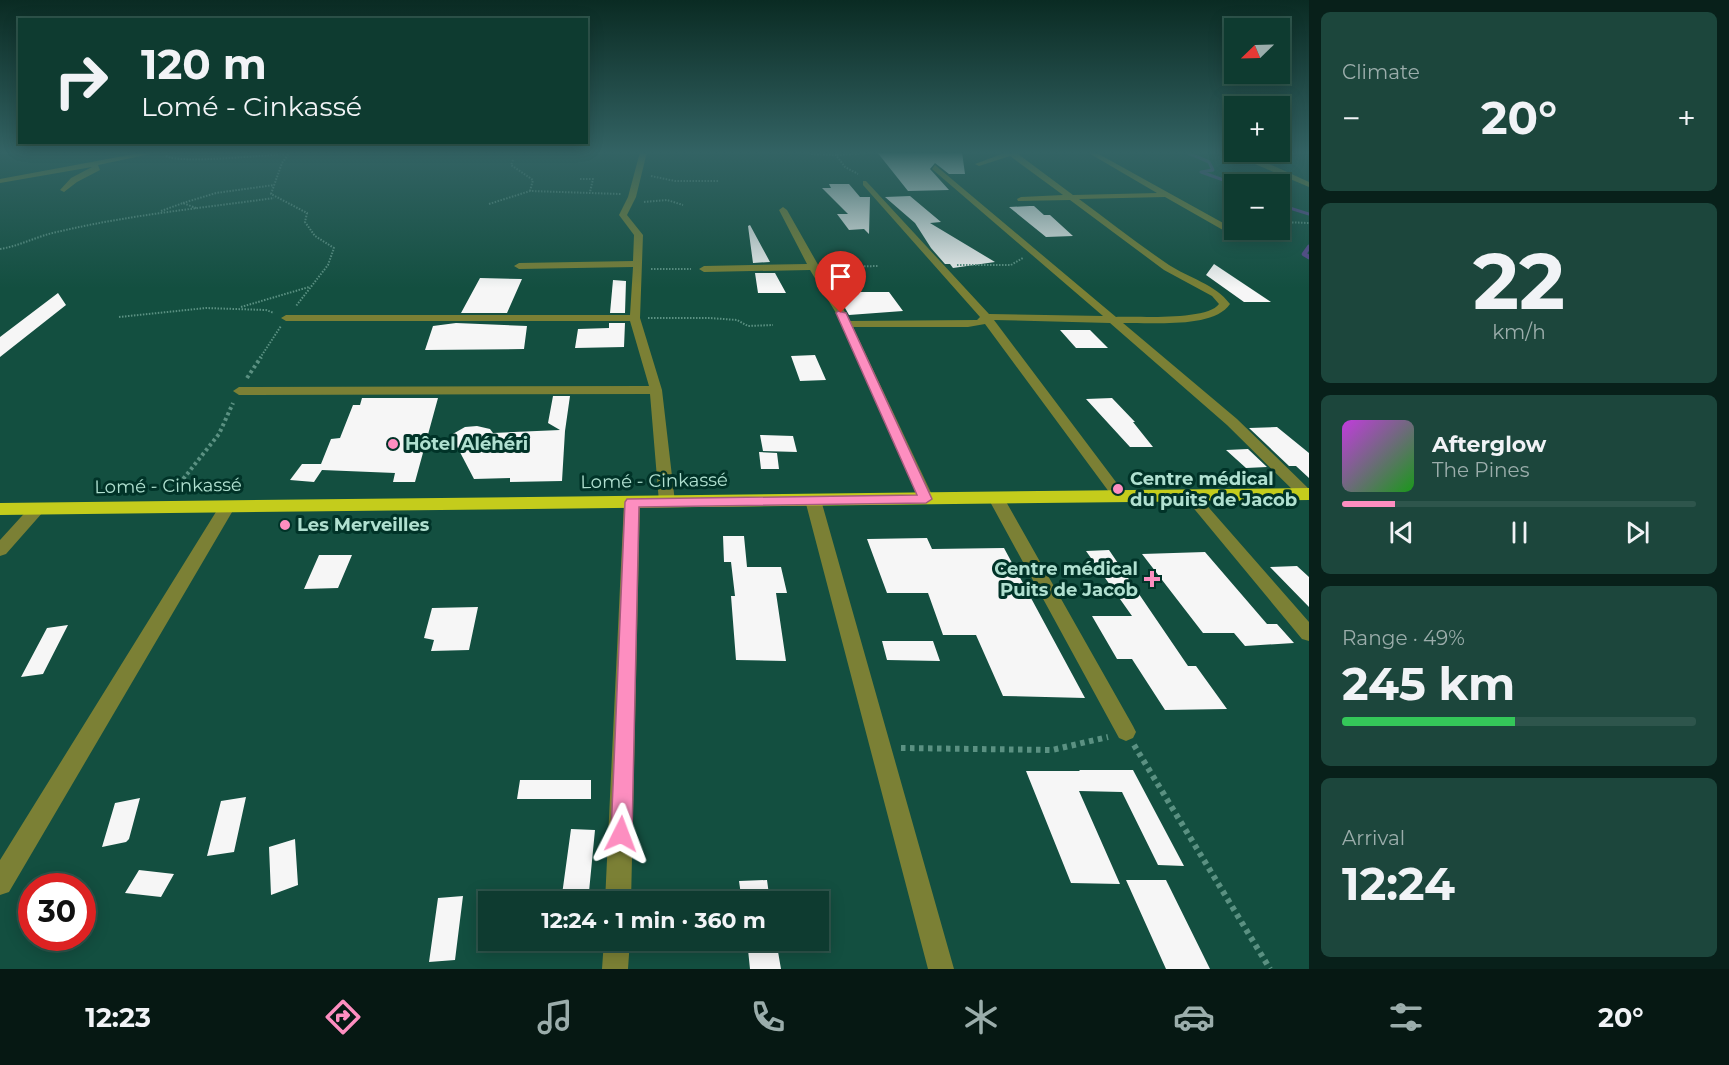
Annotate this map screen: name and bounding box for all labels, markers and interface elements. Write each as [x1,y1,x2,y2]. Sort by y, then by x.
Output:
north arrow [1224,18,1290,84]
map controls [1224,18,1290,240]
text: 120 m [141,38,267,90]
icon: right [42,42,120,120]
text: Climate [1342,60,1420,84]
text: Lomé - Cinkassé [141,90,362,123]
text: 20° [1481,90,1557,145]
button: + [1224,96,1290,162]
text: − [1342,98,1361,138]
text: + [1677,98,1696,138]
button: − [1224,174,1290,240]
text: 22 [1473,233,1565,329]
pin [815,251,866,313]
icon: arrive [824,260,857,293]
text: km/h [1492,320,1546,344]
text: Afterglow [1432,431,1546,458]
place label: Hôtel Aléhéri [405,433,528,455]
marker: Hôtel Aléhéri [386,437,400,451]
text: The Pines [1432,458,1529,482]
place label: Centre médical du puits de Jacob [1130,468,1297,511]
street label: Lomé - Cinkassé [580,469,728,493]
street label: Lomé - Cinkassé [94,474,242,498]
marker: Centre médical du puits de Jacob [1111,482,1125,496]
place label: Les Merveilles [297,514,430,536]
icon: previous [1385,516,1418,549]
icon: pause [1503,516,1536,549]
icon: next [1621,516,1654,549]
marker: Les Merveilles [278,518,292,532]
place label: Centre médical Puits de Jacob [994,558,1138,601]
marker: Centre médical Puits de Jacob [1143,570,1161,588]
text: Range · 49% [1342,626,1465,650]
text: 245 km [1342,656,1515,711]
position arrow [589,802,653,866]
text: Arrival [1342,826,1405,850]
text: 12:24 [1342,856,1455,911]
speed limit sign: 30 [18,873,96,951]
text: 12:24 · 1 min · 360 m [541,907,766,934]
icon: directions [322,996,364,1038]
icon: music [534,996,576,1038]
icon: phone [747,996,789,1038]
icon: climate [960,996,1002,1038]
icon: car [1173,996,1215,1038]
icon: filters [1385,996,1427,1038]
text: 12:23 [85,1001,151,1034]
text: 20° [1598,1001,1644,1034]

